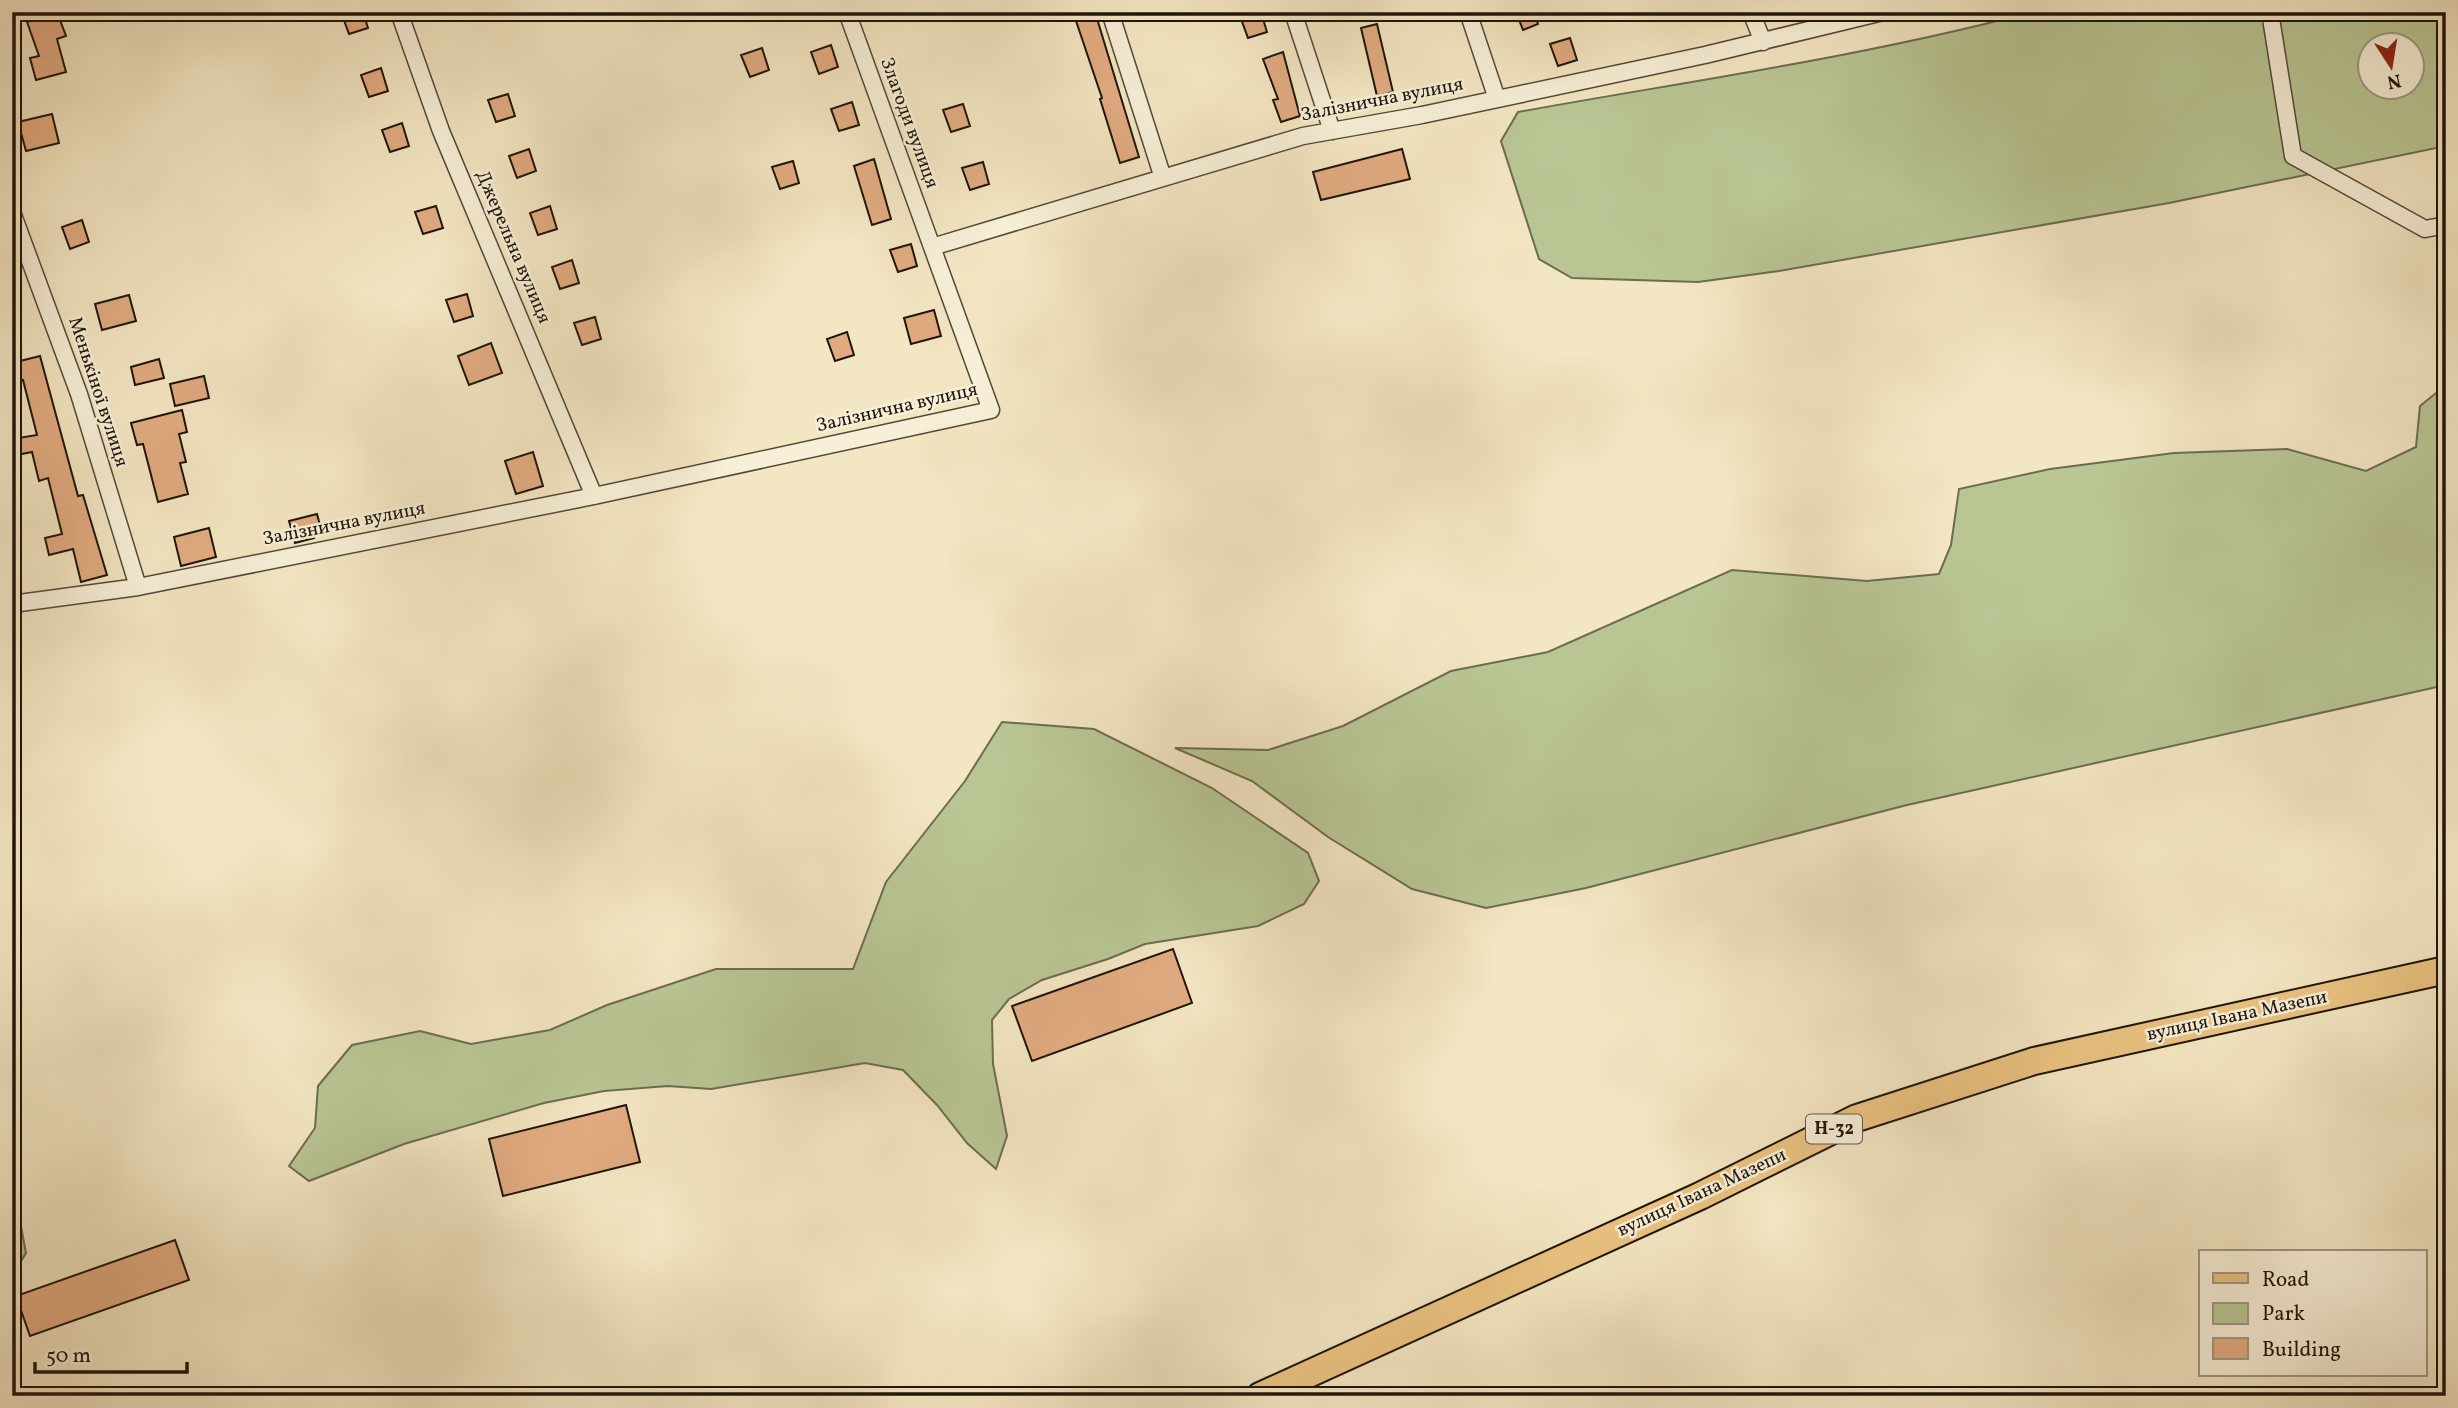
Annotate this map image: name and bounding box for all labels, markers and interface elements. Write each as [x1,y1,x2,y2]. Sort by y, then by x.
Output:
north arrow [2356,32,2426,102]
street label: Злагоди вулиця [873,54,945,192]
text: N [2384,67,2404,95]
street label: Залізнична вулиця [1299,71,1466,129]
street label: Джерельна вулиця [469,166,557,328]
street label: Менькіної вулиця [61,314,135,470]
street label: Залізнична вулиця [814,377,980,439]
street label: Залізнична вулиця [261,495,428,553]
street label: вулиця Івана Мазепи [2144,984,2330,1048]
road number: Н-32 [1806,1114,1862,1144]
street label: вулиця Івана Мазепи [1613,1142,1791,1244]
legend [2199,1250,2426,1376]
text: Road [2262,1266,2309,1295]
text: Park [2262,1300,2305,1329]
scale bar [35,1331,187,1375]
text: Building [2262,1336,2341,1365]
text: 50 m [46,1342,91,1371]

